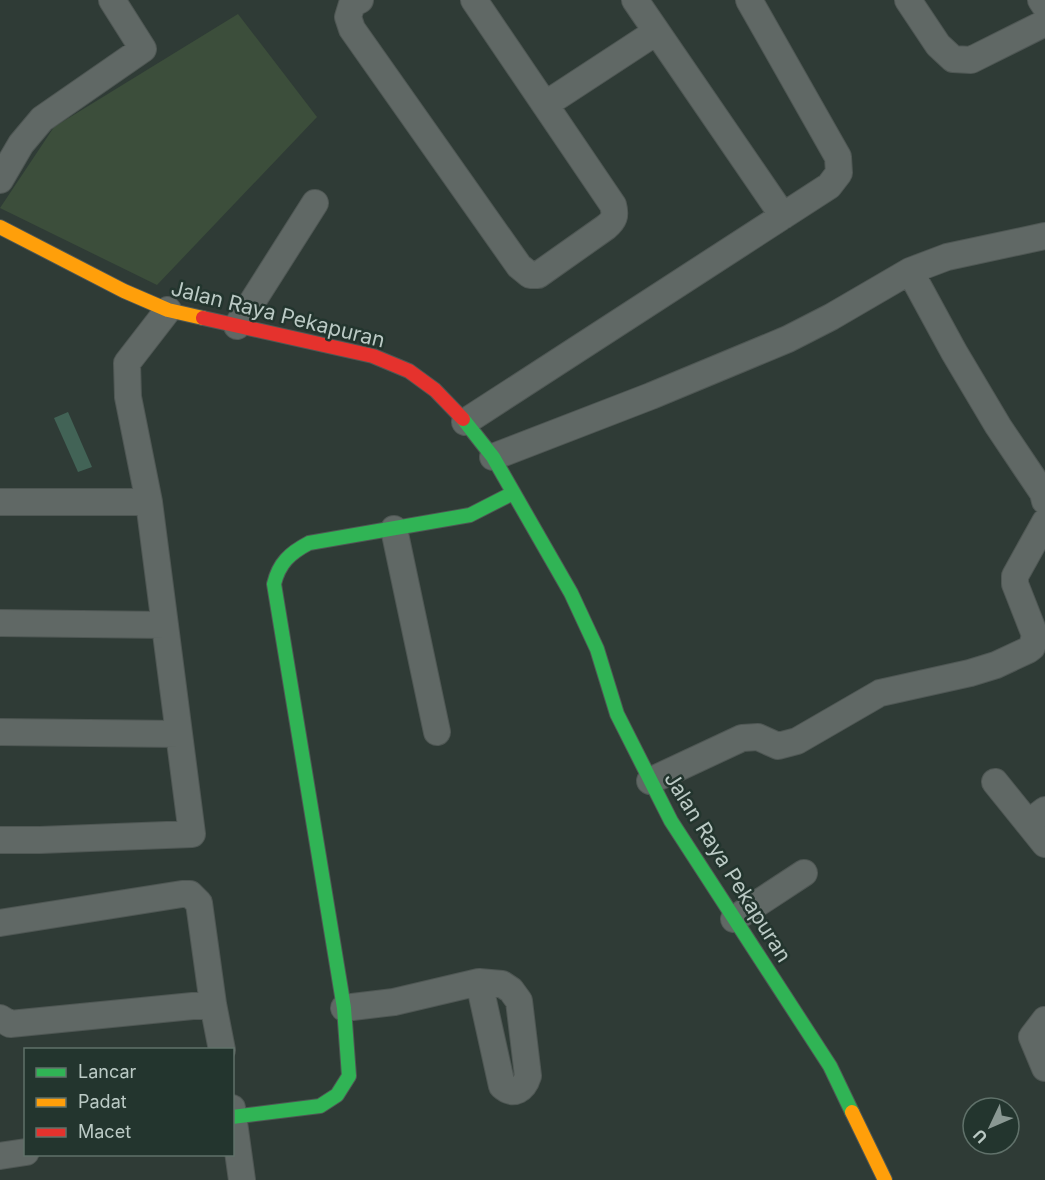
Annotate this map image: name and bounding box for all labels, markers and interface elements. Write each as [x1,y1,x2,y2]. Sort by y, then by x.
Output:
street label: Jalan Raya Pekapuran [168,275,388,353]
street label: Jalan Raya Pekapuran [659,767,797,967]
legend [24,1048,234,1156]
text: Lancar [78,1061,136,1082]
text: Padat [78,1091,127,1112]
north arrow [961,1096,1021,1156]
text: Macet [78,1121,131,1142]
text: U [969,1125,991,1148]

